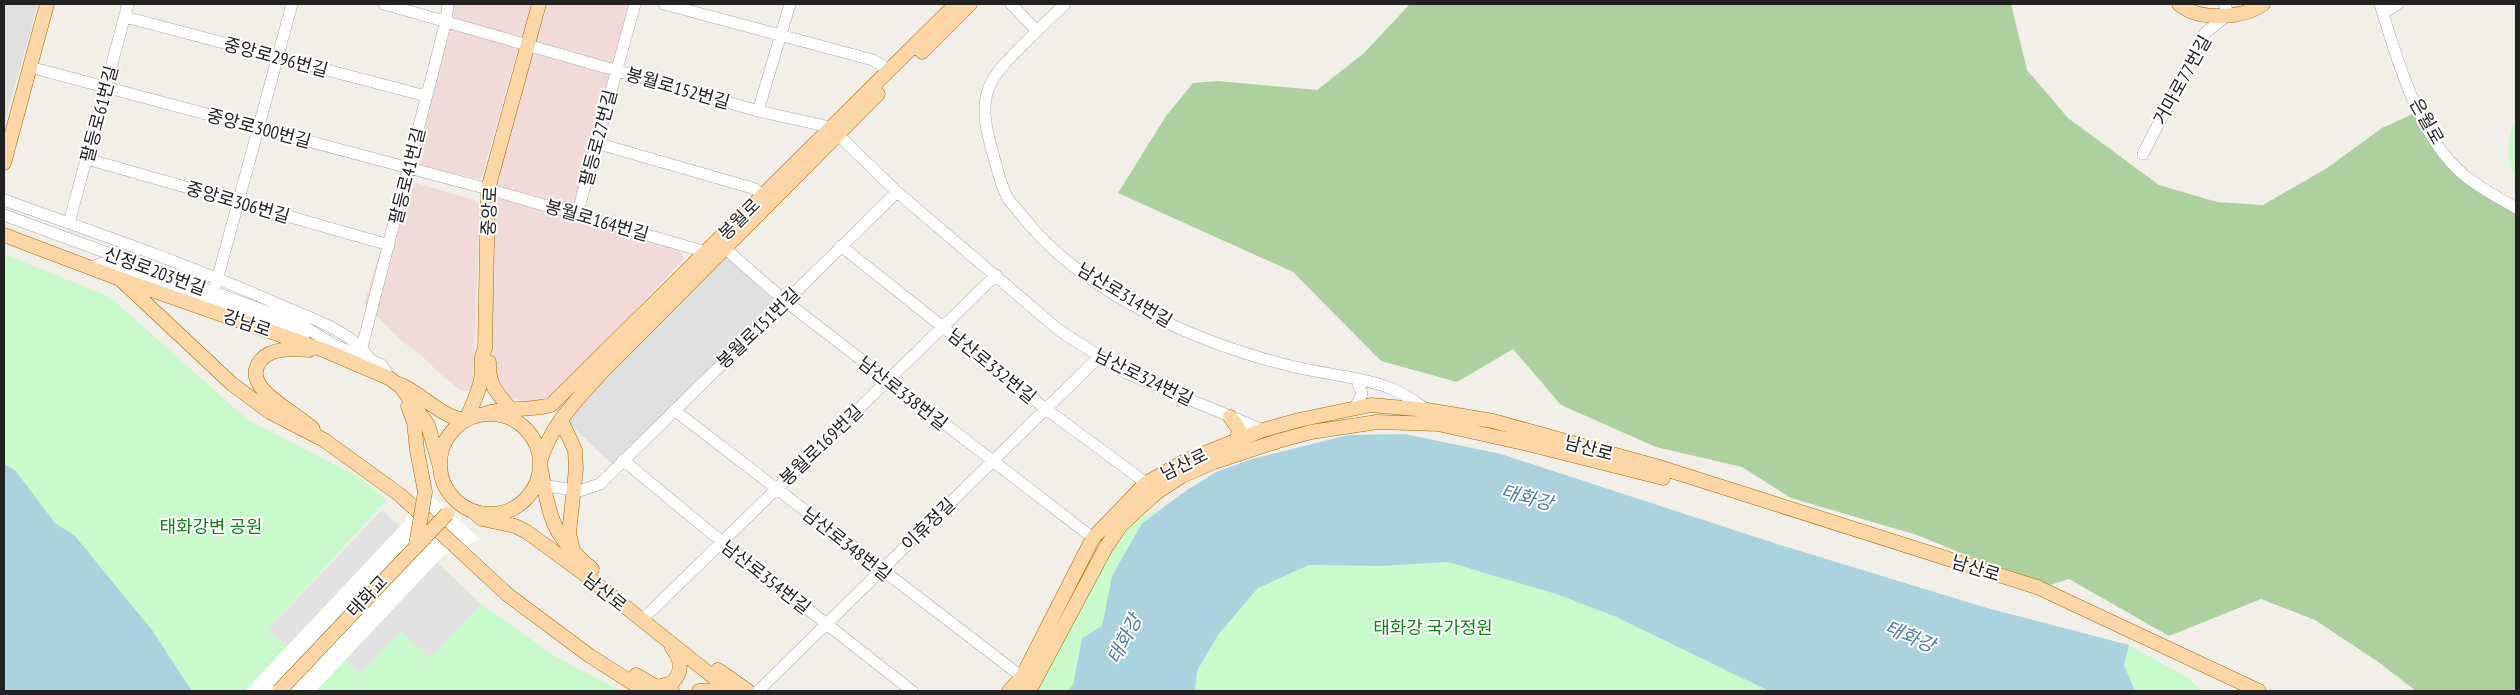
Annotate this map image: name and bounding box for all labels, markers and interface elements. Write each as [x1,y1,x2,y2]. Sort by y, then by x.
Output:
street label: 거마로77번길 [2148,31,2216,129]
street label: 중앙로296번길 [221,32,331,82]
street label: 봉월로152번길 [623,62,733,114]
street label: 팔등로61번길 [75,63,123,165]
street label: 팔등로27번길 [574,87,622,189]
street label: 은월로 [2405,94,2449,148]
street label: 중앙로300번길 [204,103,314,153]
street label: 팔등로41번길 [384,125,430,227]
street label: 중앙로306번길 [183,176,293,228]
street label: 중앙로 [476,186,502,236]
street label: 봉월로 [713,193,765,245]
street label: 봉월로164번길 [542,194,652,246]
street label: 신정로203번길 [101,242,209,300]
street label: 남산로314번길 [1073,258,1177,332]
street label: 봉월로151번길 [711,283,805,373]
street label: 강남로 [220,304,274,342]
street label: 남산로332번길 [943,323,1041,409]
street label: 남산로324번길 [1091,343,1197,411]
street label: 남산로338번길 [854,351,952,435]
street label: 봉월로169번길 [774,400,868,490]
street label: 남산로 [1562,430,1616,466]
street label: 남산로 [1157,443,1211,485]
water label: 태화강 [1499,479,1558,516]
street label: 이휴정길 [896,493,960,555]
street label: 남산로348번길 [798,502,896,586]
park label: 태화강변 공원 [159,515,263,538]
street label: 남산로354번길 [717,535,815,619]
street label: 남산로 [1949,550,2003,586]
street label: 남산로 [578,567,632,617]
street label: 태화교 [342,570,392,622]
water label: 태화강 [1101,608,1148,668]
water label: 태화강 [1881,615,1941,658]
park label: 태화강 국가정원 [1373,616,1493,639]

